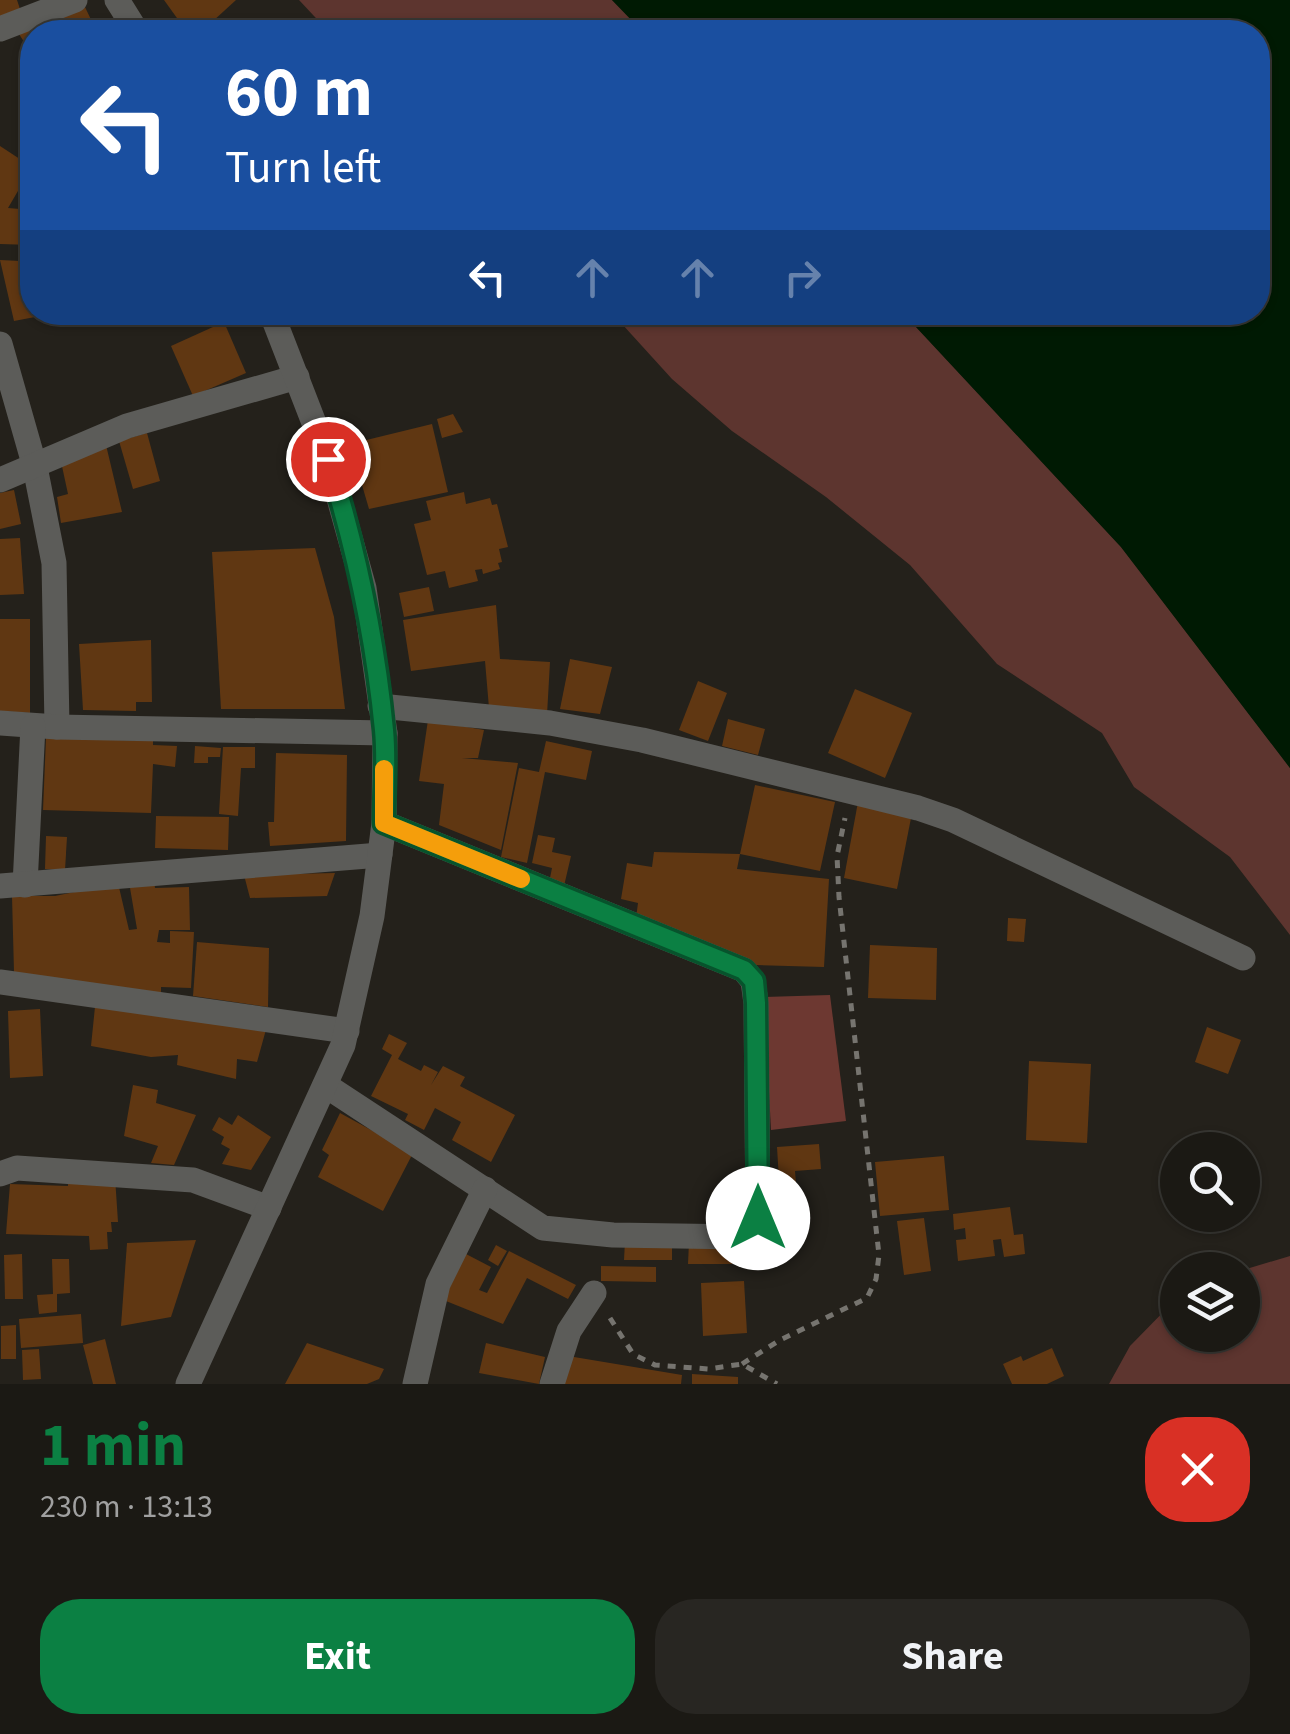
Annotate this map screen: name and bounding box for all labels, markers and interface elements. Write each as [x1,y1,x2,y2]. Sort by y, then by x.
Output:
text: 60 m [225,43,373,143]
icon: left [60,60,190,190]
text: Turn left [225,136,381,200]
icon: left [460,250,515,305]
icon: ahead [565,250,620,305]
icon: ahead [670,250,725,305]
icon: right [775,250,830,305]
pin [286,417,371,502]
icon: arrive [301,432,356,487]
map controls [1160,1132,1260,1352]
button: search [1160,1132,1260,1232]
position arrow [706,1166,810,1270]
button: layers [1160,1252,1260,1352]
text: 1 min [40,1404,186,1489]
button: close [1145,1417,1250,1522]
text: 230 m · 13:13 [40,1484,213,1530]
button: Exit [40,1599,635,1714]
button: Share [655,1599,1250,1714]

